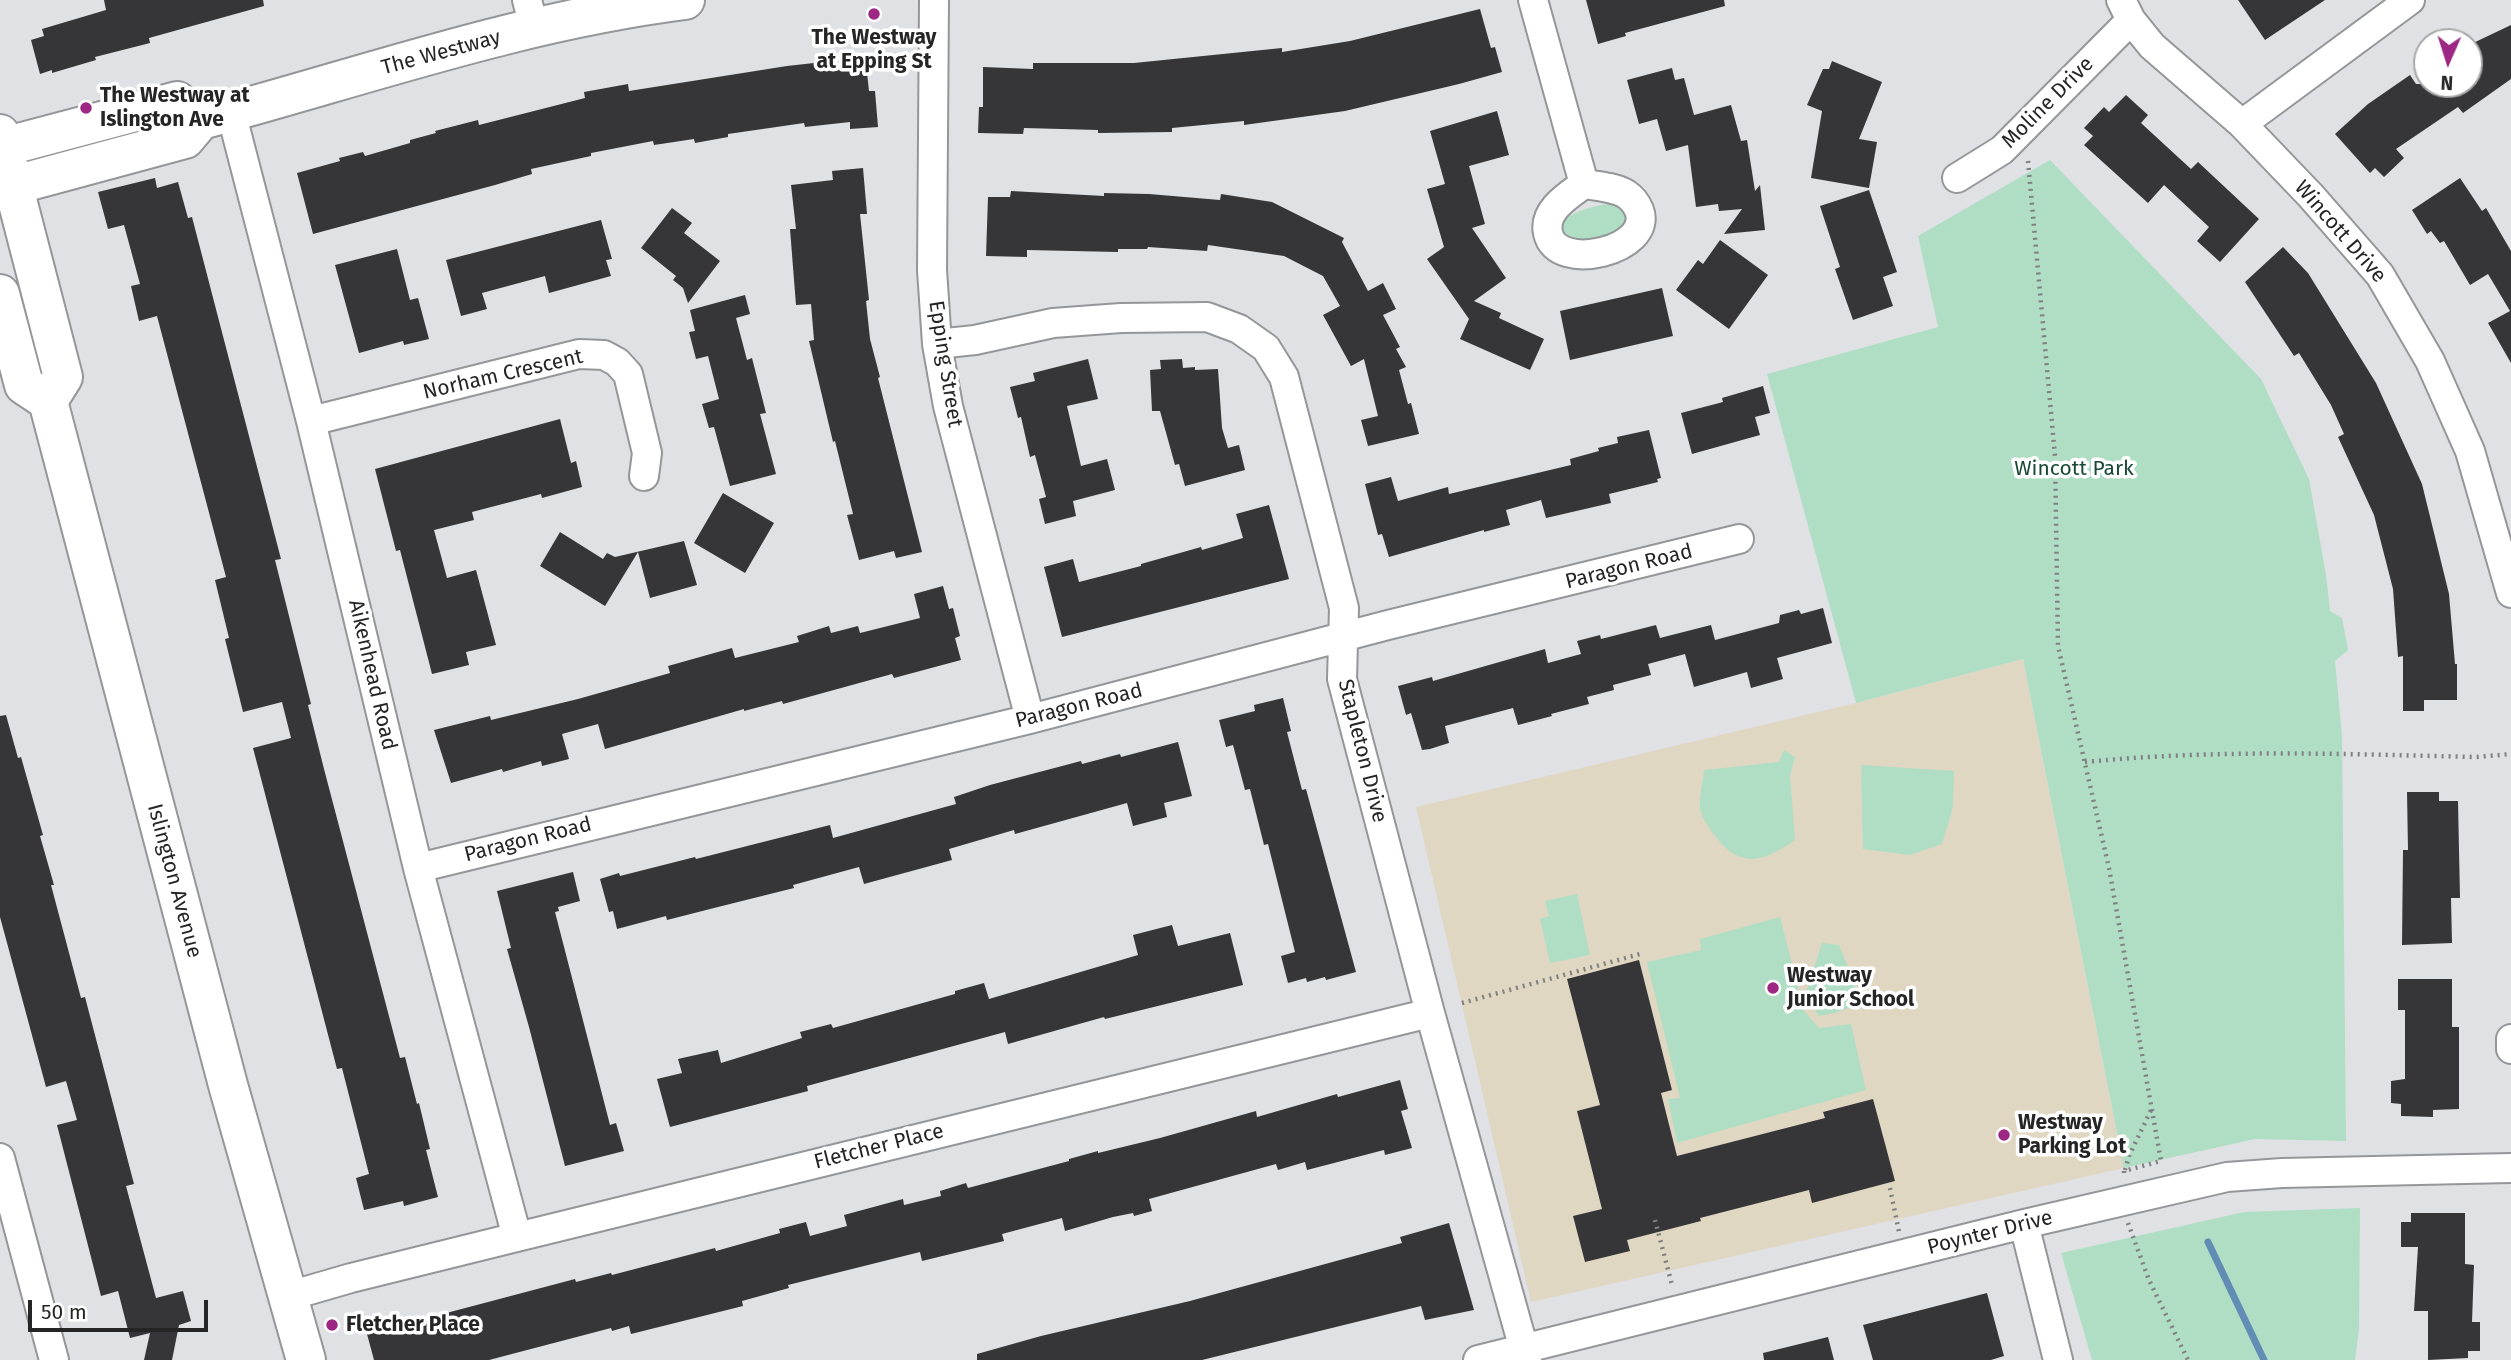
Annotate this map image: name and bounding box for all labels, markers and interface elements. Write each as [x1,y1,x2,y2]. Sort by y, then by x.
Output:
marker: The Westway at Epping St [866,6,882,22]
street label: The Westway [379,25,503,81]
place label: The Westway at Epping St [812,25,936,75]
north arrow [2413,28,2483,98]
street label: Moline Drive [1997,52,2099,154]
text: N [2440,71,2454,94]
place label: The Westway at Islington Ave [100,83,250,133]
marker: The Westway at Islington Ave [78,100,94,116]
street label: Wincott Drive [2289,176,2391,288]
street label: Epping Street [923,299,967,429]
street label: Norham Crescent [421,344,585,406]
park label: Wincott Park [2014,456,2134,482]
street label: Paragon Road [1563,539,1695,595]
street label: Aikenhead Road [342,597,402,753]
street label: Stapleton Drive [1332,677,1392,825]
street label: Paragon Road [1013,678,1145,734]
street label: Islington Avenue [141,801,207,961]
street label: Paragon Road [462,812,594,868]
place label: Westway Junior School [1787,963,1914,1013]
marker: Westway Junior School [1765,980,1781,996]
place label: Westway Parking Lot [2018,1110,2126,1160]
street label: Fletcher Place [812,1119,946,1175]
marker: Westway Parking Lot [1996,1127,2012,1143]
street label: Poynter Drive [1925,1205,2055,1261]
scale bar [32,1286,212,1330]
text: 50 m [41,1299,87,1325]
place label: Fletcher Place [346,1312,480,1338]
marker: Fletcher Place [324,1317,340,1333]

